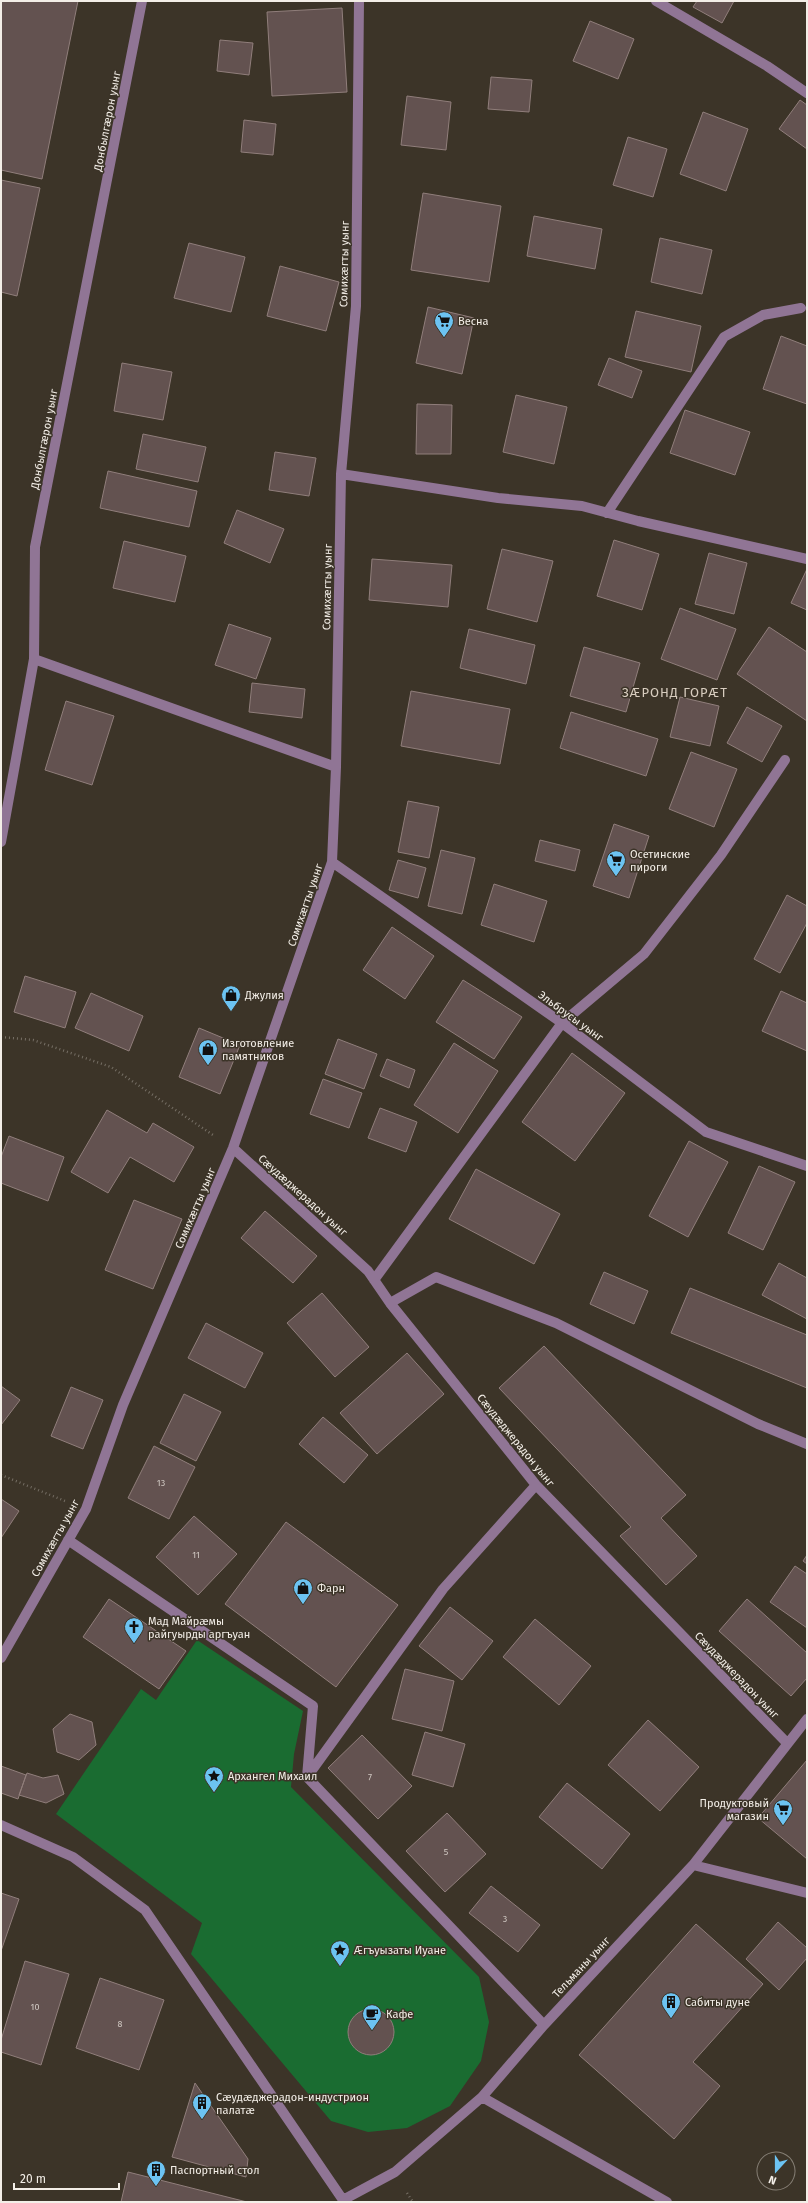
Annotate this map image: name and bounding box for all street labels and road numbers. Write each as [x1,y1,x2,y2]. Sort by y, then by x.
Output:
street label: Донбылгæрон уынг [91,70,124,173]
street label: Сомихæгты уынг [337,220,352,307]
street label: Донбылгæрон уынг [28,388,61,491]
street label: Сомихæгты уынг [320,543,335,630]
street label: Сомихæгты уынг [285,862,326,948]
street label: Эльбрусы уынг [536,989,606,1044]
street label: Сæудæджерадон уынг [255,1152,350,1239]
street label: Сомихæгты уынг [173,1166,218,1251]
street label: Сæудæджерадон уынг [474,1391,557,1489]
street label: Сомихæгты уынг [29,1497,82,1579]
street label: Сæудæджерадон уынг [692,1629,782,1722]
street label: Тельманы уынг [550,1934,613,2001]

